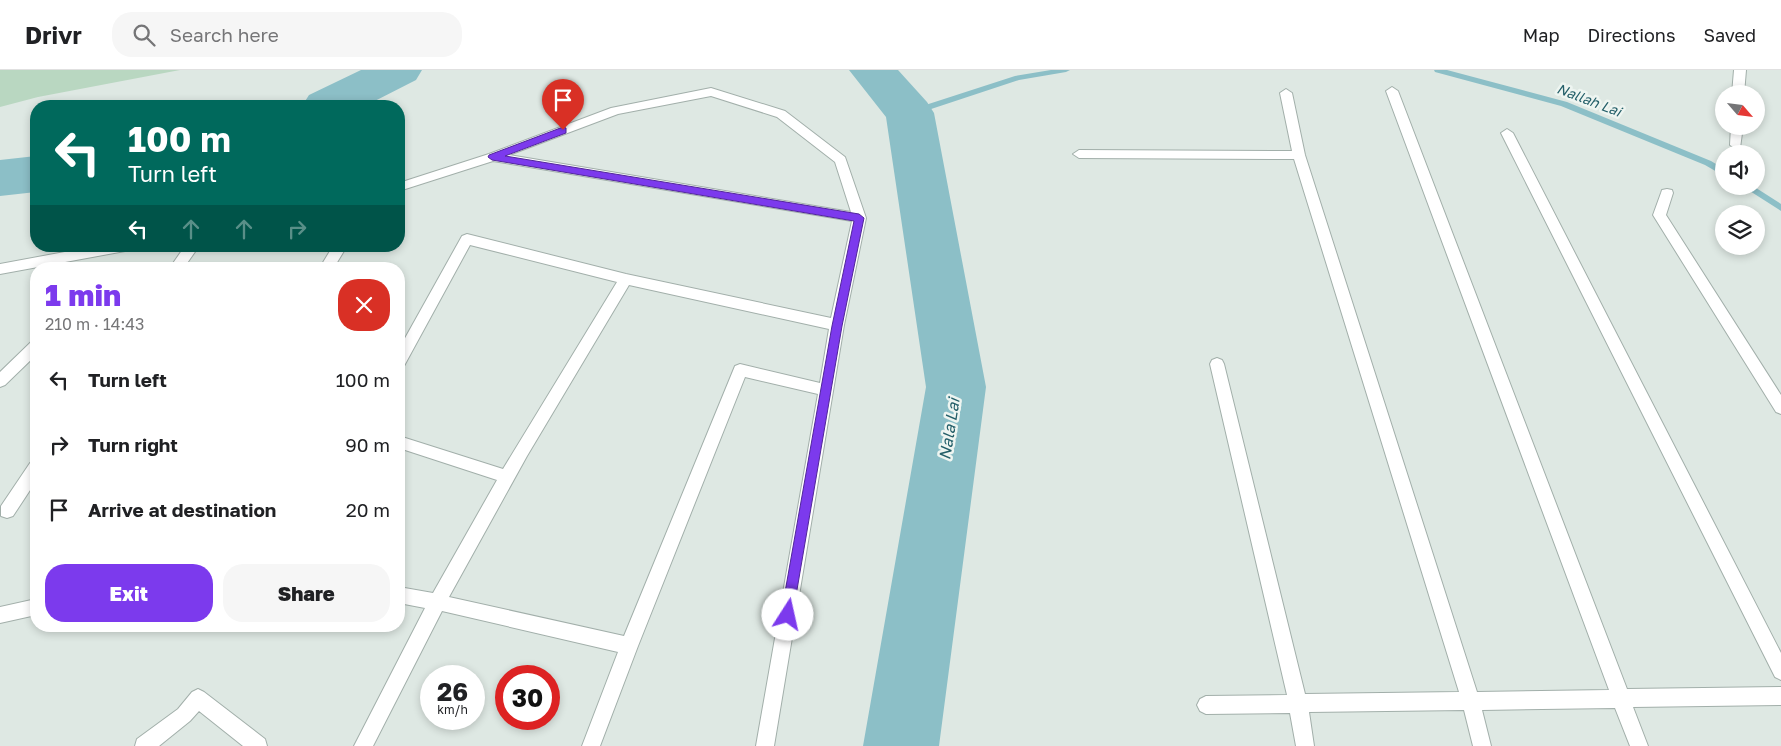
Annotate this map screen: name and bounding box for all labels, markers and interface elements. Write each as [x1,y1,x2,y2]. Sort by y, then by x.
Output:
search box [112,12,462,57]
text: Drivr [25,20,82,49]
icon: search [130,21,158,49]
text: Search here [170,23,279,46]
text: Map [1523,24,1559,46]
text: Directions [1587,24,1675,46]
text: Saved [1703,24,1756,46]
pin [542,79,584,130]
water label: Nallah Lai [1555,80,1626,120]
north arrow [1715,85,1765,135]
map controls [1715,85,1765,255]
icon: arrive [549,86,577,114]
text: 100 m [128,118,231,160]
icon: left [45,120,110,185]
button: sound [1715,145,1765,195]
text: Turn left [128,160,217,187]
button: layers [1715,205,1765,255]
icon: left [124,215,152,243]
icon: ahead [177,215,205,243]
icon: ahead [230,215,258,243]
icon: right [283,215,311,243]
text: 1 min [45,277,121,313]
button: close [338,279,390,331]
text: 210 m · 14:43 [45,314,144,334]
icon: left [45,366,73,394]
text: Turn left [88,368,167,391]
text: 100 m [336,368,390,391]
water label: Nala Lai [934,395,964,461]
icon: right [45,431,73,459]
text: Turn right [88,433,178,456]
text: 90 m [345,433,390,456]
icon: arrive [45,496,73,524]
text: Arrive at destination [88,498,276,521]
text: 20 m [346,498,390,521]
button: Exit [45,564,213,622]
button: Share [223,564,390,622]
position arrow [761,588,813,640]
speed limit sign: 30 [495,665,560,730]
text: 26 [437,676,468,707]
text: km/h [437,702,468,717]

